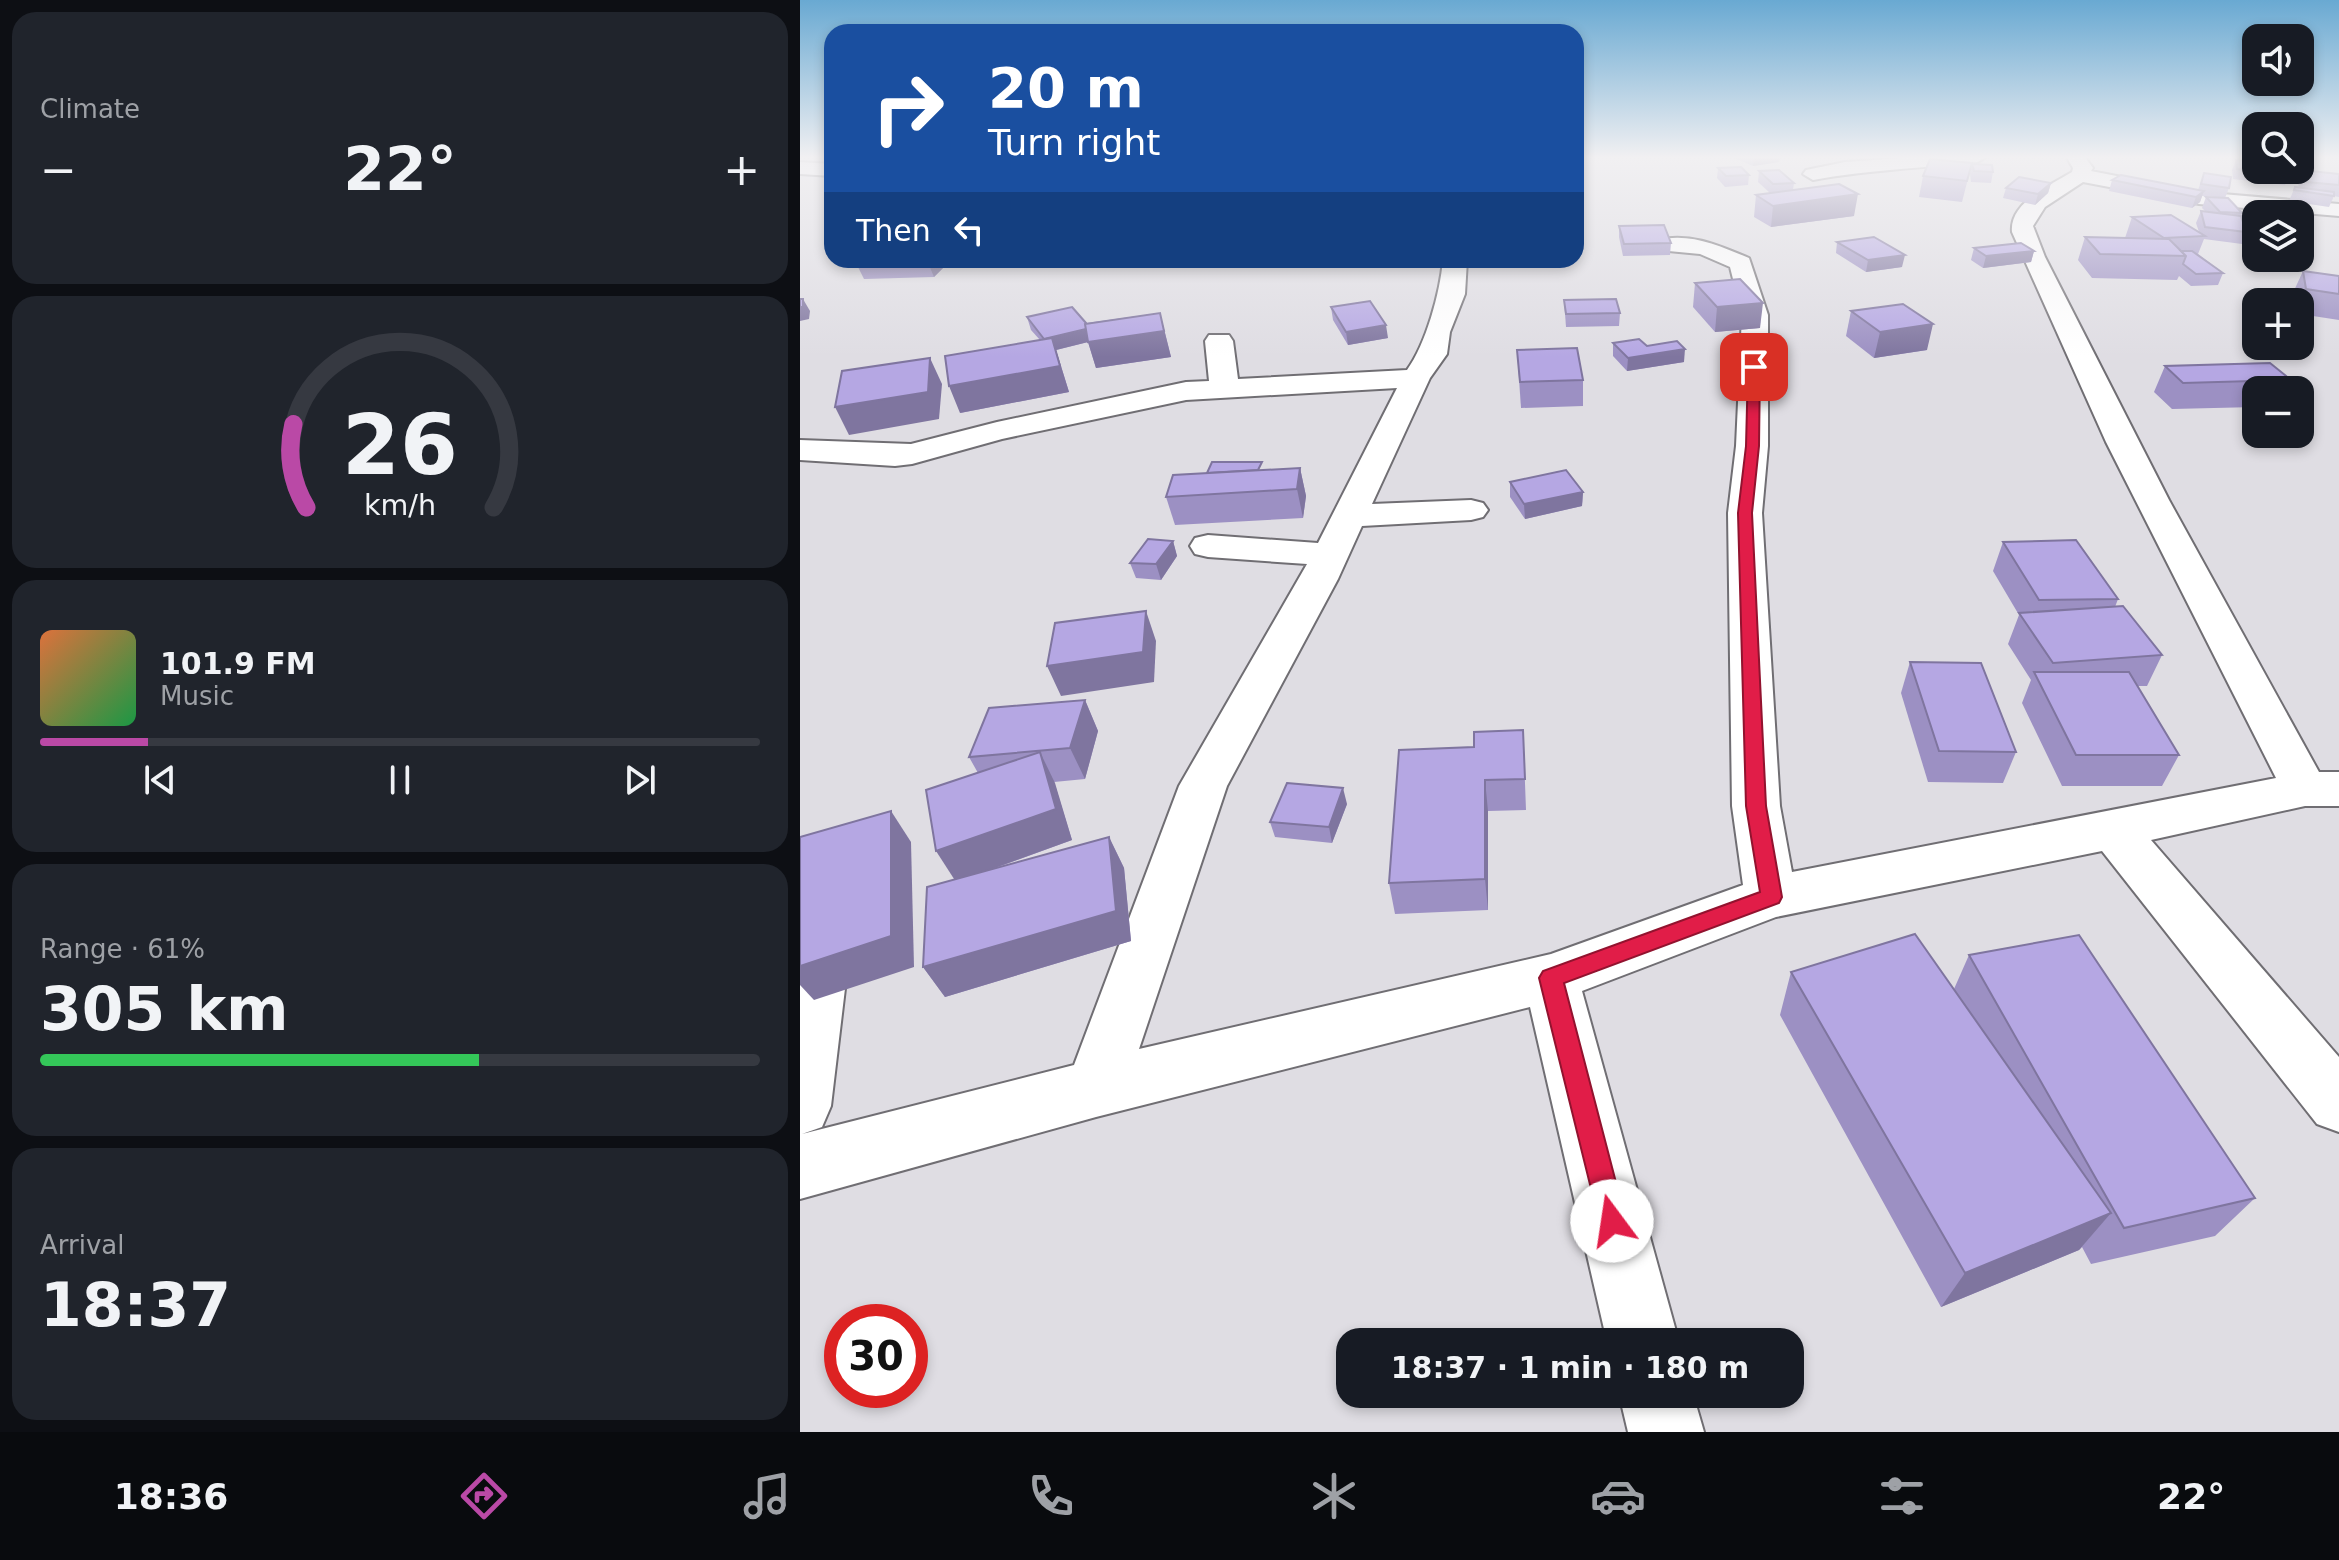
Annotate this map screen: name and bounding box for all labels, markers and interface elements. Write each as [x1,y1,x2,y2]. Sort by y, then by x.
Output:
map controls [2242,24,2314,448]
button: sound [2242,24,2314,96]
text: 20 m [988,55,1144,120]
icon: right [856,56,960,160]
text: Climate [40,94,140,124]
button: search [2242,112,2314,184]
text: Turn right [988,122,1160,163]
text: 22° [343,134,457,204]
text: − [40,144,77,195]
text: + [723,144,760,195]
button: layers [2242,200,2314,272]
icon: left [947,208,991,252]
text: Then [856,213,931,248]
button: + [2242,288,2314,360]
pin [1720,333,1788,401]
icon: arrive [1732,345,1776,389]
button: − [2242,376,2314,448]
text: 26 [342,397,458,494]
text: km/h [364,488,436,522]
text: 101.9 FM [160,646,316,681]
text: Music [160,681,234,711]
icon: previous [138,758,182,802]
icon: pause [378,758,422,802]
icon: next [618,758,662,802]
text: Range · 61% [40,934,205,964]
text: 305 km [40,974,289,1044]
position arrow [1570,1179,1654,1263]
text: Arrival [40,1230,124,1260]
text: 18:37 [40,1270,231,1340]
speed limit sign: 30 [824,1304,928,1408]
text: 18:37 · 1 min · 180 m [1391,1350,1749,1385]
icon: directions [456,1468,512,1524]
icon: music [739,1468,795,1524]
icon: phone [1023,1468,1079,1524]
icon: climate [1306,1468,1362,1524]
icon: car [1590,1468,1646,1524]
icon: filters [1874,1468,1930,1524]
text: 18:36 [114,1476,228,1517]
text: 22° [2157,1476,2225,1517]

